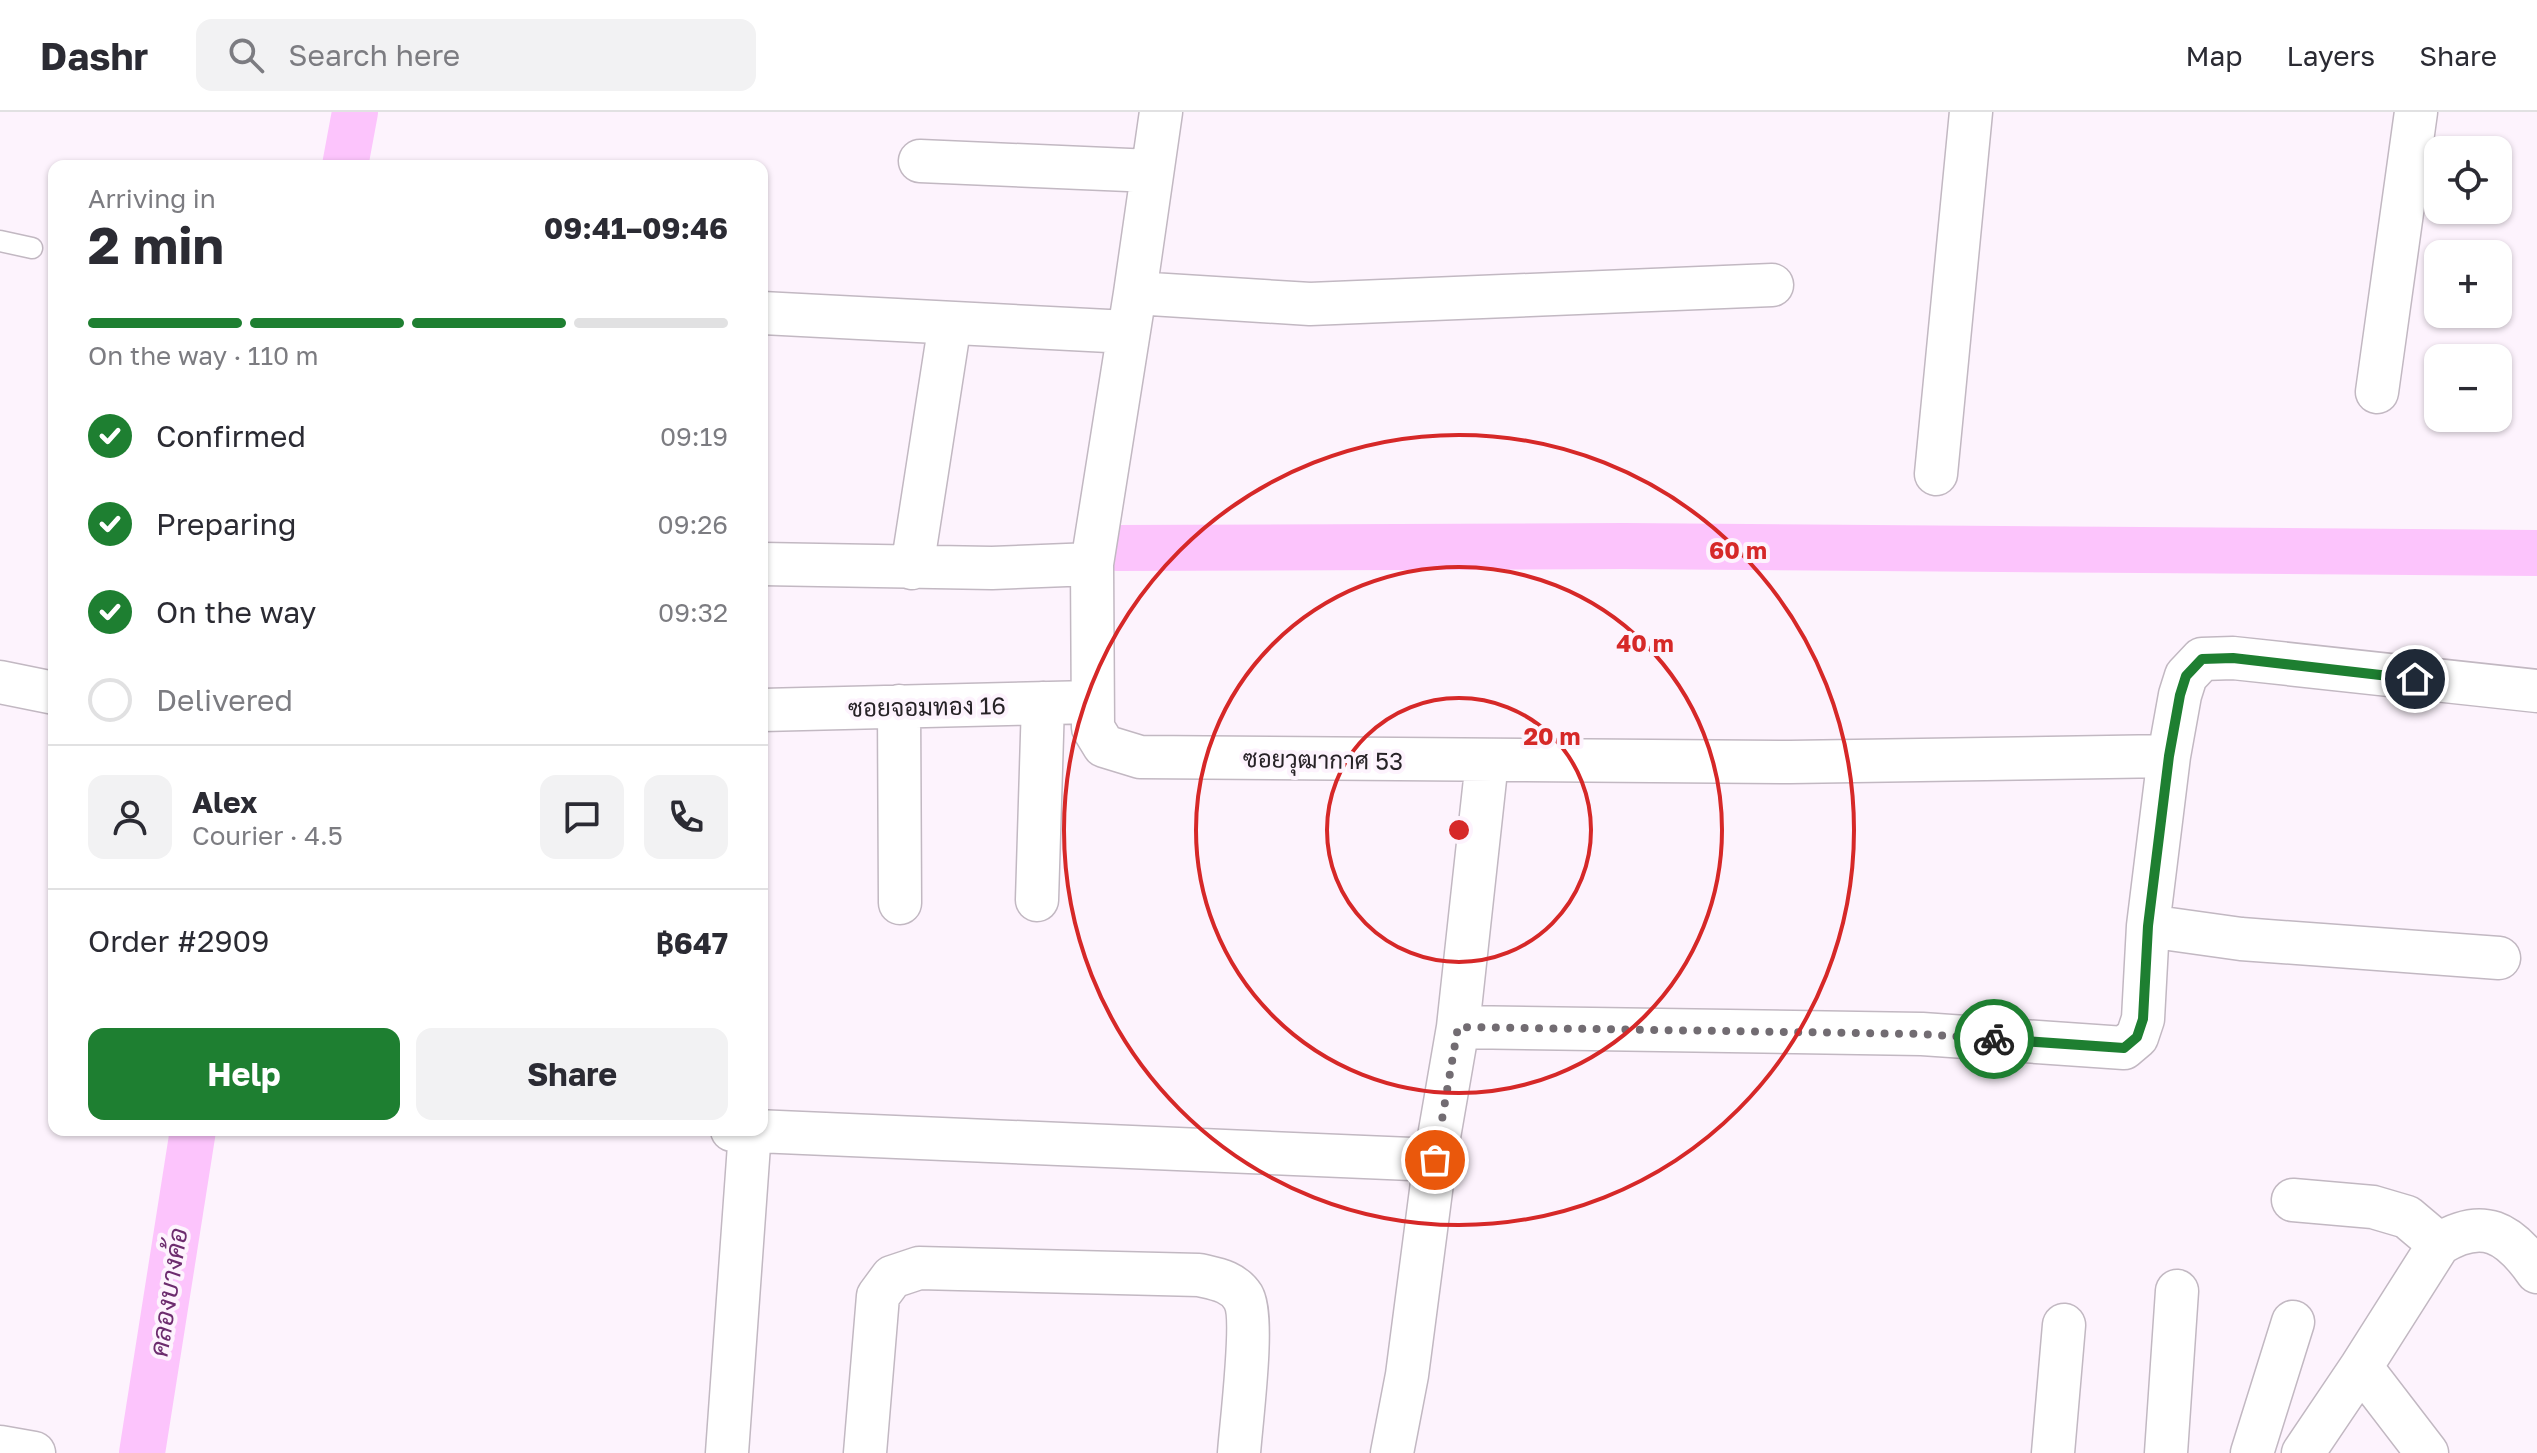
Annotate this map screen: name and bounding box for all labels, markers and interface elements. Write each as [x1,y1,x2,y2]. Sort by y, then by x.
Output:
search box [196,19,756,91]
text: Dashr [40,33,148,78]
icon: search [224,33,268,77]
text: Search here [288,37,460,73]
text: Map [2185,39,2243,72]
text: Layers [2287,39,2375,72]
text: Share [2419,39,2497,72]
map controls [2424,136,2512,432]
button: locate [2424,136,2512,224]
text: Arriving in [88,183,216,214]
text: 09:41–09:46 [544,210,728,246]
text: 2 min [88,213,224,275]
button: + [2424,240,2512,328]
text: On the way · 110 m [88,340,319,371]
button: − [2424,344,2512,432]
icon: check [88,414,132,458]
text: Confirmed [156,418,306,454]
text: 09:19 [660,421,728,452]
icon: check [88,502,132,546]
text: Preparing [156,506,297,542]
text: 09:26 [658,509,728,540]
text: 60 m [1709,535,1767,564]
icon: check [88,590,132,634]
text: On the way [156,594,316,630]
text: 09:32 [658,597,728,628]
text: 40 m [1616,628,1674,657]
pin [2381,645,2449,713]
icon: home [2393,657,2437,701]
text: Delivered [156,682,293,718]
street label: ซอยจอมทอง 16 [848,690,1006,722]
text: 20 m [1523,721,1581,750]
street label: ซอยวุฒากาศ 53 [1243,743,1403,778]
button: person [88,775,172,859]
button: chat [540,775,624,859]
button: phone [644,775,728,859]
text: Alex [192,784,257,820]
centre of rings [1445,816,1473,844]
text: Courier · 4.5 [192,820,343,851]
text: Order #2909 [88,923,269,959]
text: ฿647 [656,925,728,961]
courier [1954,999,2034,1079]
icon: bike [1972,1017,2016,1061]
button: Help [88,1028,400,1120]
button: Share [416,1028,728,1120]
pin [1401,1126,1469,1194]
icon: bag [1413,1138,1457,1182]
water label: คลองบางค้อ [143,1225,193,1359]

